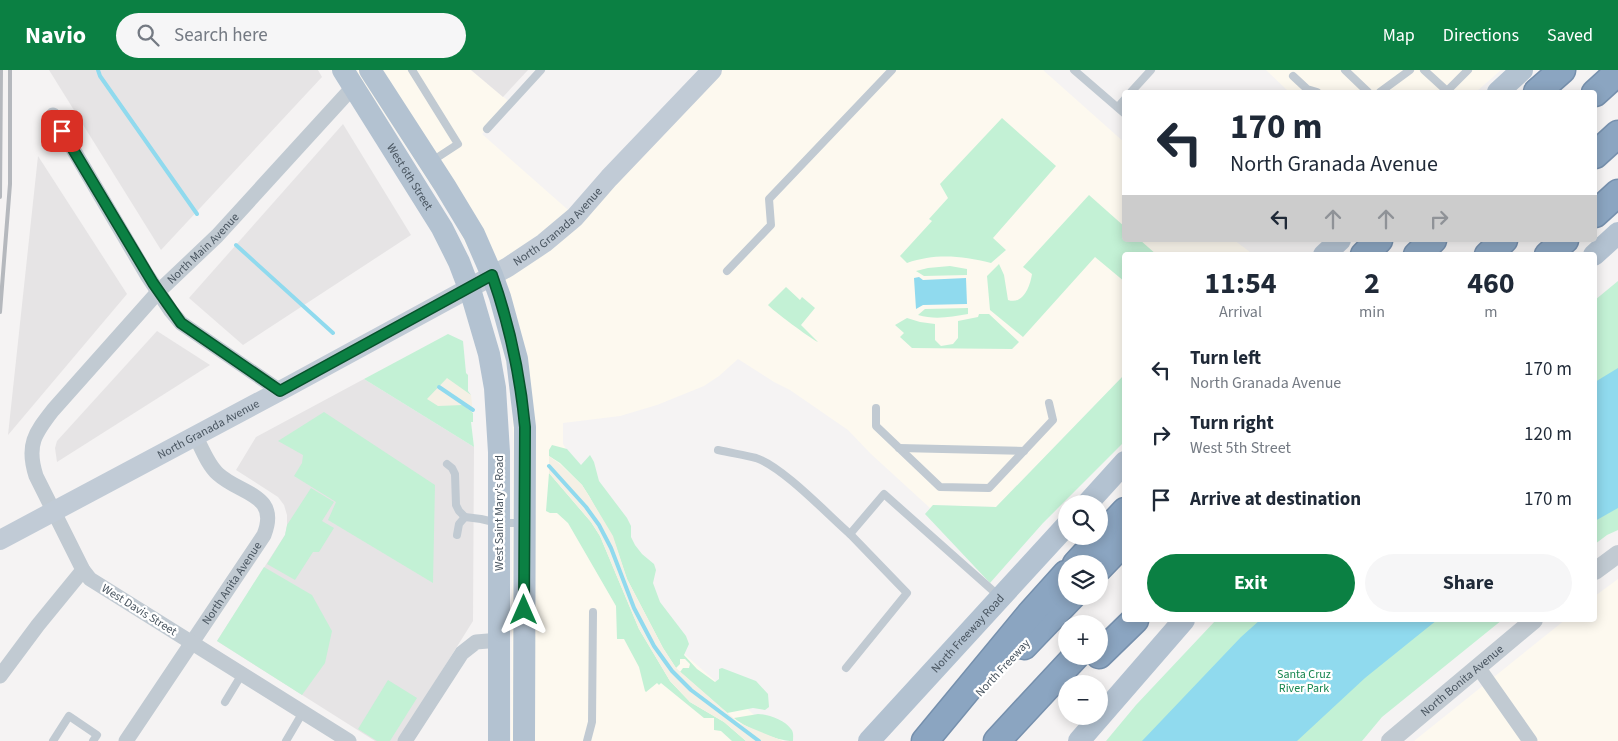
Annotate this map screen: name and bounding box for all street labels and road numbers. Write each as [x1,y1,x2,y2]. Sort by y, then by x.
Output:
street label: West 6th Street [383,140,437,213]
street label: North Granada Avenue [510,183,606,270]
street label: North Main Avenue [163,209,243,288]
street label: North Granada Avenue [154,395,262,463]
street label: West Saint Mary's Road [491,455,508,571]
street label: North Anita Avenue [198,538,266,628]
street label: West Davis Street [98,580,180,640]
street label: North Freeway Road [928,592,1008,676]
street label: North Freeway [973,636,1033,700]
street label: North Bonita Avenue [1417,641,1507,720]

